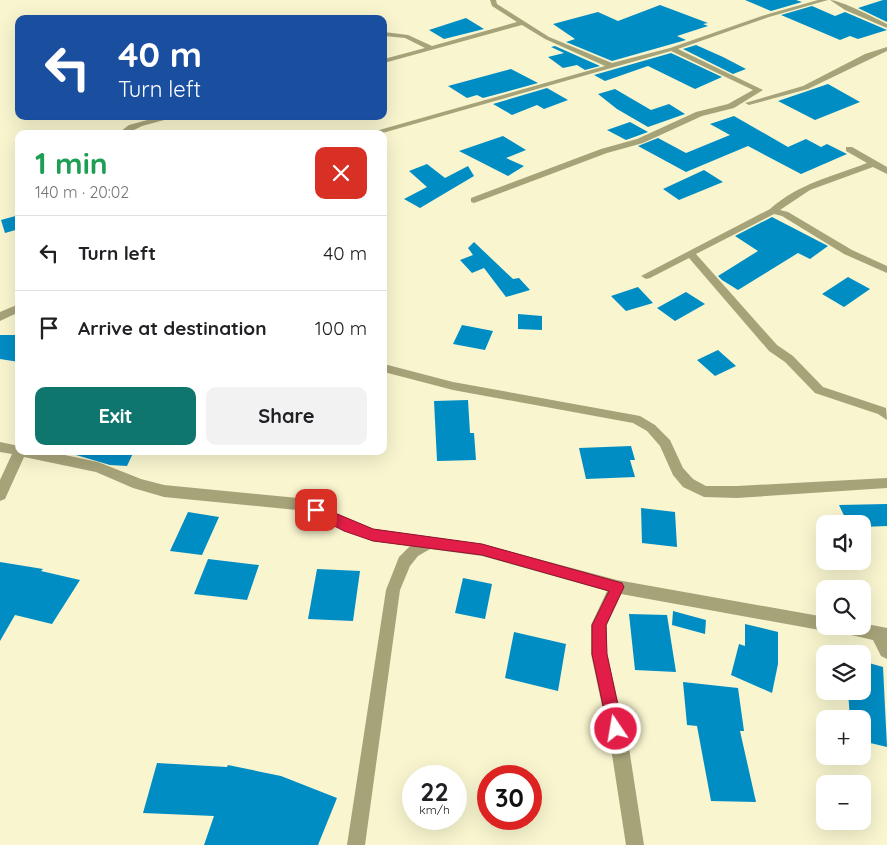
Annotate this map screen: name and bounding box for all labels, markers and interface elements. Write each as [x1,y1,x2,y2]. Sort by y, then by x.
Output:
text: 40 m [118,32,202,76]
icon: left [35,35,100,100]
text: Turn left [118,75,201,103]
text: 1 min [35,144,108,182]
button: close [315,147,367,199]
text: 140 m · 20:02 [35,182,129,202]
icon: left [35,239,63,267]
text: Turn left [78,241,156,265]
text: 40 m [323,241,367,265]
icon: arrive [35,314,63,342]
text: Arrive at destination [78,316,267,340]
text: 100 m [315,316,367,340]
button: Exit [35,387,196,445]
button: Share [206,387,367,445]
pin [295,489,337,531]
icon: arrive [302,496,330,524]
map controls [816,515,871,830]
button: sound [816,515,871,570]
button: search [816,580,871,635]
button: layers [816,645,871,700]
position arrow [589,702,641,754]
button: + [816,710,871,765]
speed limit sign: 30 [477,765,542,830]
button: − [816,775,871,830]
text: 22 [420,776,449,807]
text: km/h [419,802,450,817]

